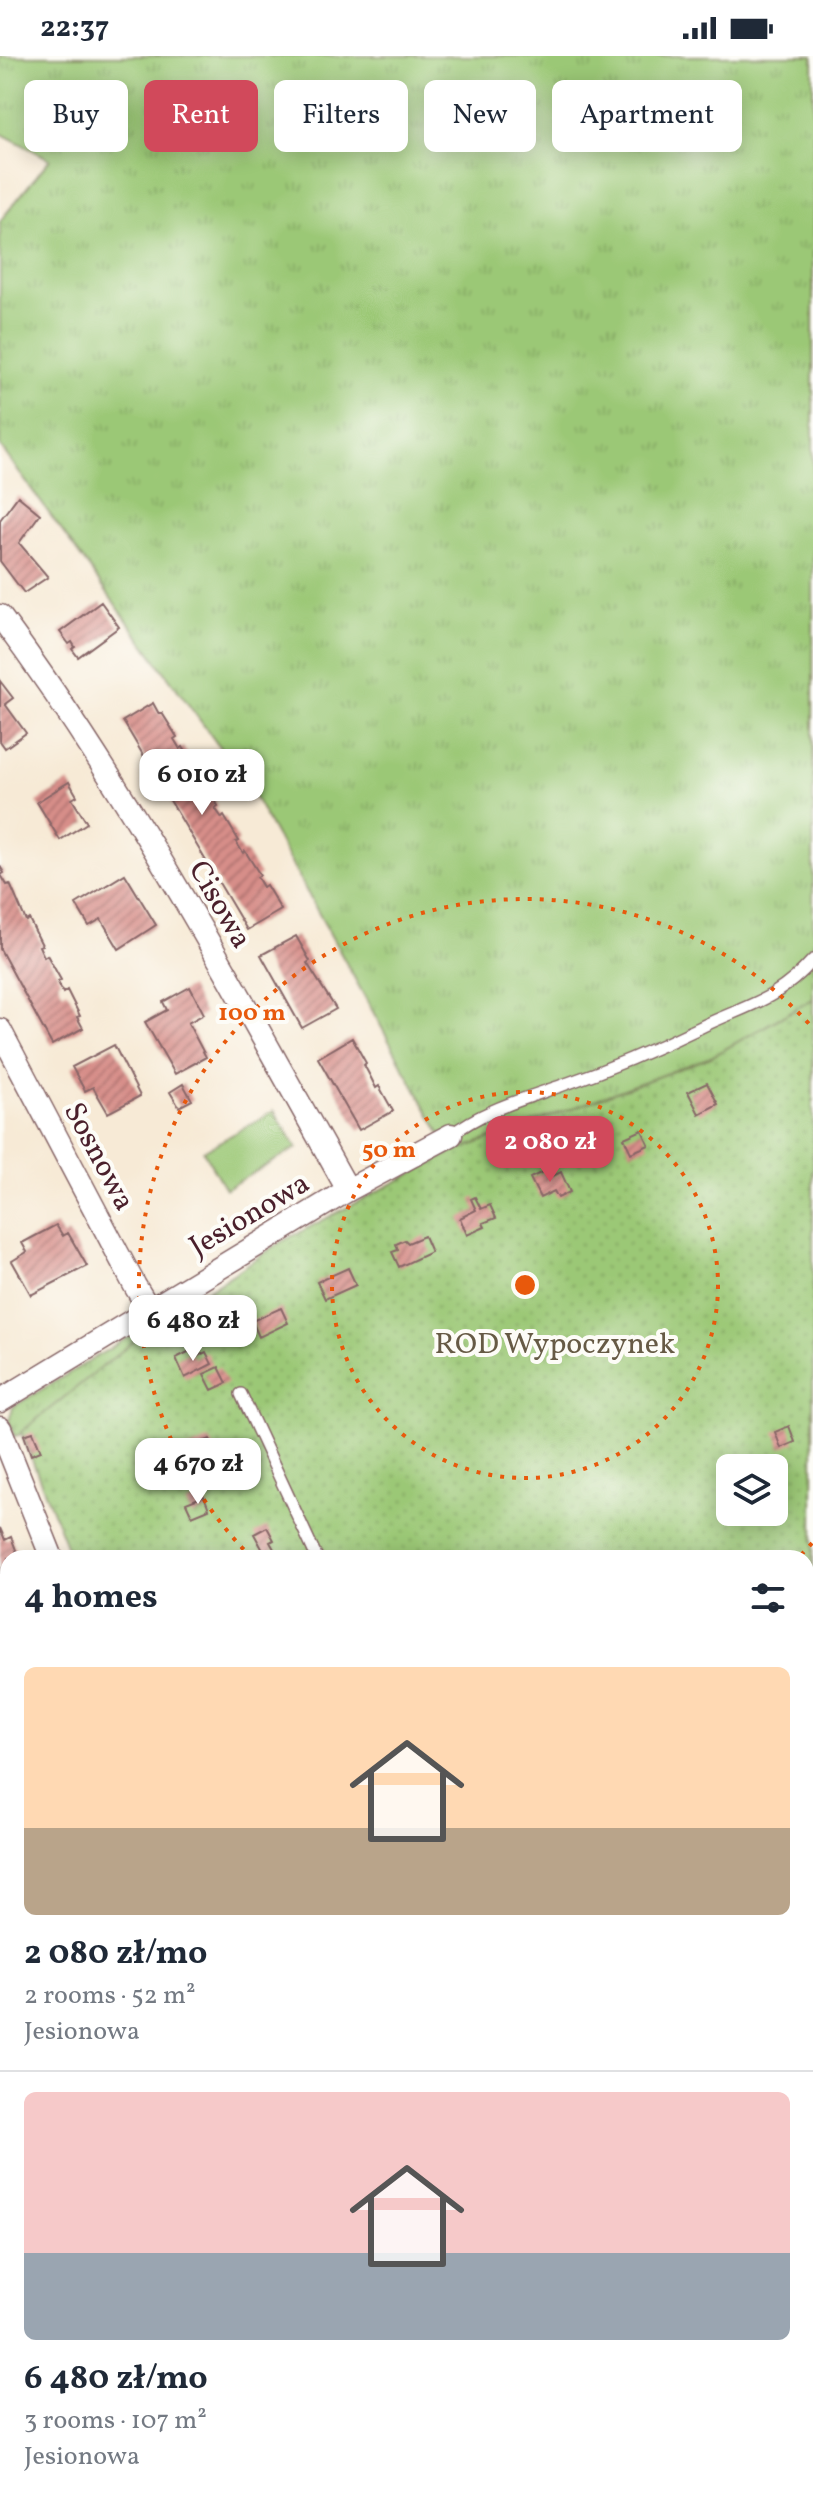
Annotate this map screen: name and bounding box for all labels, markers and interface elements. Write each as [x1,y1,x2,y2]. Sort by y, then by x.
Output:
text: 22:37 [40,7,109,49]
chip: Buy [24,80,128,152]
chip: Rent [144,80,258,152]
chip: Filters [274,80,408,152]
chip: New [424,80,536,152]
chip: Apartment [552,80,742,152]
pin: 6 010 zł [119,749,285,817]
text: 6 010 zł [157,757,247,793]
street label: Cisowa [177,853,261,957]
text: 100 m [218,997,286,1031]
street label: Sosnowa [52,1095,144,1218]
pin: 2 080 zł [467,1116,633,1184]
text: 2 080 zł [504,1124,596,1160]
text: 50 m [362,1134,416,1168]
street label: Jesionowa [182,1163,318,1268]
centre of rings [511,1271,539,1299]
pin: 6 480 zł [110,1295,276,1363]
text: 6 480 zł [147,1303,239,1339]
park label: ROD Wypoczynek [435,1324,675,1366]
pin: 4 670 zł [115,1438,281,1506]
text: 4 670 zł [153,1446,243,1482]
map controls [716,1454,788,1526]
button: layers [716,1454,788,1526]
text: 4 homes [24,1575,158,1622]
icon: filters [746,1576,790,1620]
icon: home [335,1719,479,1863]
text: 2 080 zł/mo [24,1931,207,1978]
text: 2 rooms · 52 m² [24,1978,196,2014]
text: Jesionowa [24,2014,140,2050]
icon: home [335,2144,479,2288]
text: 6 480 zł/mo [24,2356,208,2403]
text: 3 rooms · 107 m² [24,2403,207,2439]
text: Jesionowa [24,2439,140,2475]

